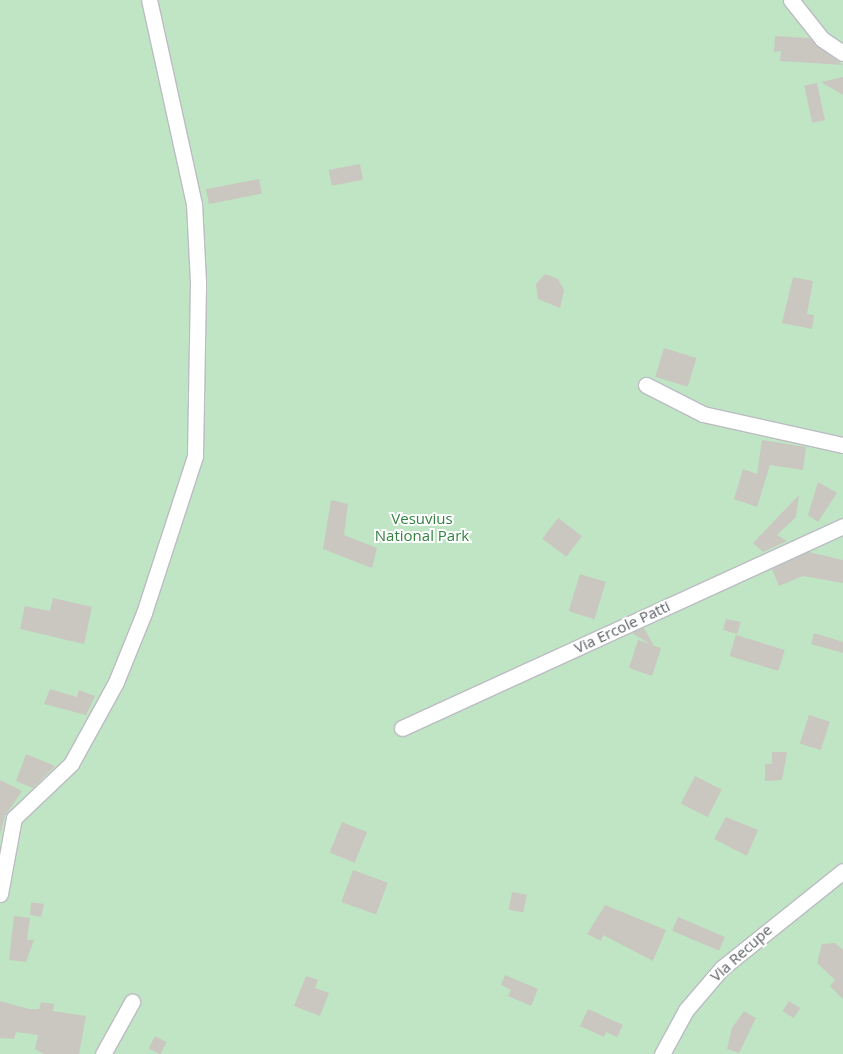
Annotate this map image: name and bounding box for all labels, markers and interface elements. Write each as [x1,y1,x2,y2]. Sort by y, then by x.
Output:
park label: Vesuvius National Park [375,509,469,544]
street label: Via Ercole Patti [571,597,673,657]
street label: Via Recupe [707,921,775,985]

